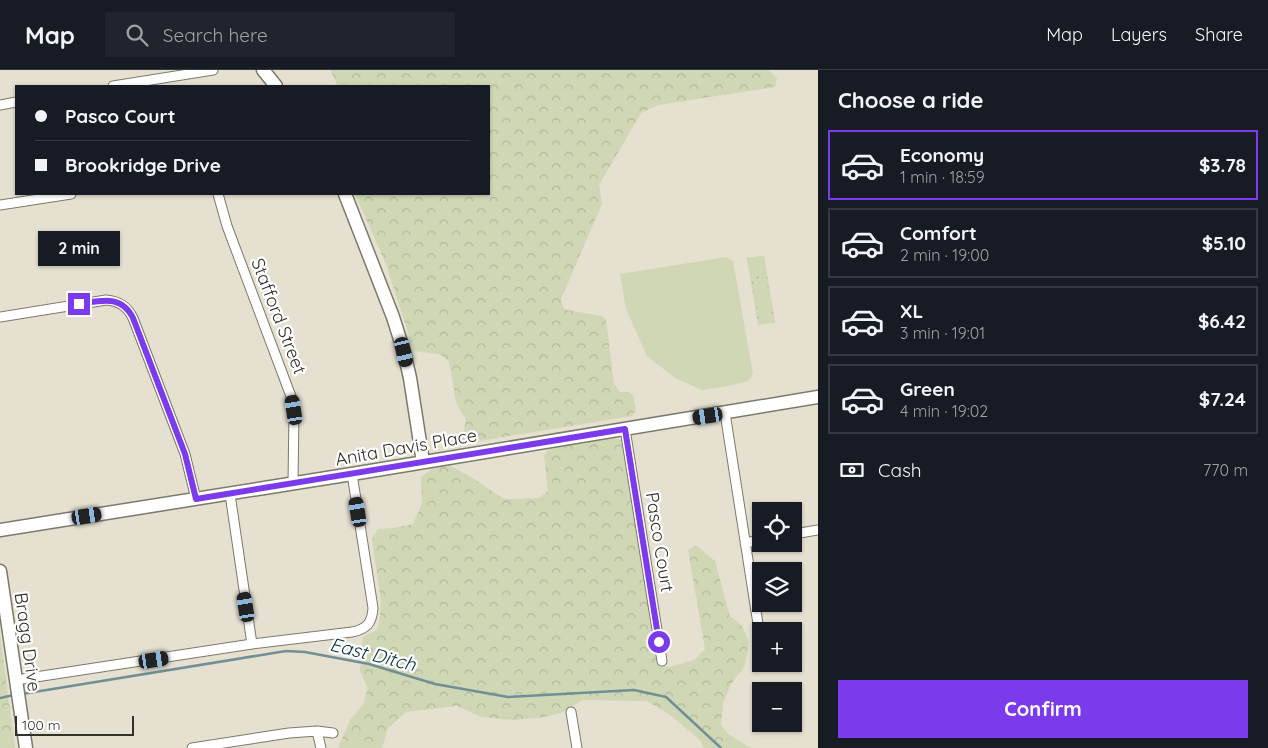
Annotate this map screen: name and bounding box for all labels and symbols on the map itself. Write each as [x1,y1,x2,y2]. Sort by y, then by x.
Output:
callout: 2 min [38,232,120,266]
street label: Stafford Street [246,255,312,377]
route end [68,293,90,315]
car [393,336,414,368]
car [284,394,303,426]
car [692,406,723,426]
street label: Anita Davis Place [333,423,479,471]
street label: Pasco Court [641,490,679,594]
car [348,496,367,528]
car [71,506,102,526]
street label: Bragg Drive [10,591,46,693]
car [236,591,255,623]
route start [648,631,670,653]
water label: East Ditch [328,632,420,677]
car [138,650,169,670]
scale bar [15,713,134,736]

